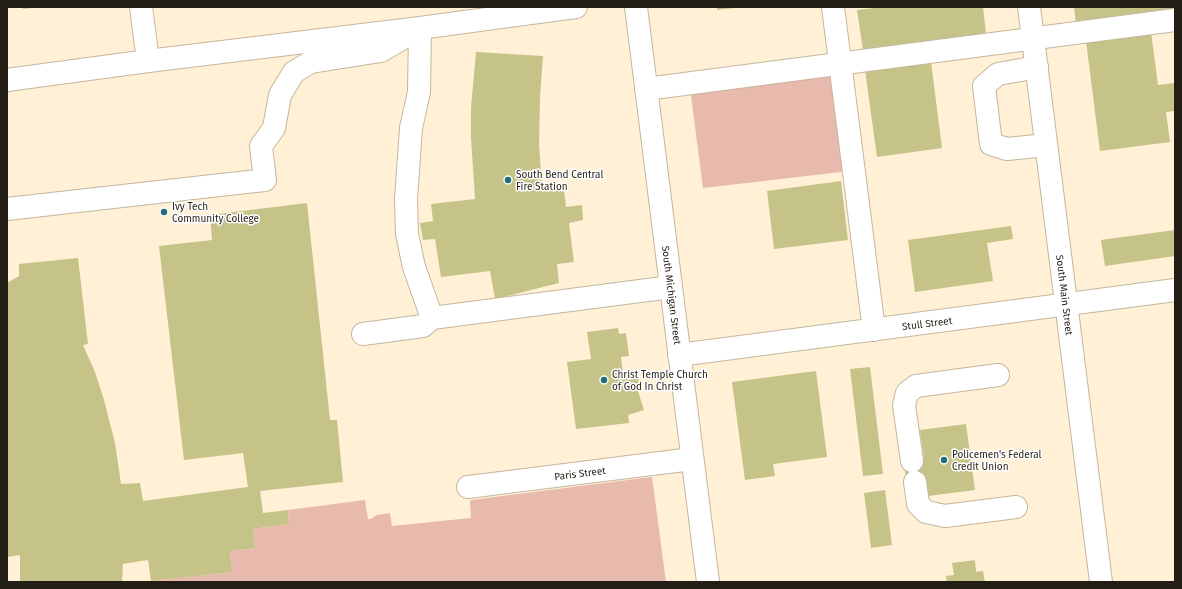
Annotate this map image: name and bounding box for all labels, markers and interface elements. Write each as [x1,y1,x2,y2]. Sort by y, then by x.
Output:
place label: South Bend Central Fire Station [516,169,603,193]
marker: South Bend Central Fire Station [503,175,513,185]
place label: Ivy Tech Community College [172,201,259,225]
marker: Ivy Tech Community College [159,207,169,217]
street label: South Michigan Street [659,245,683,346]
street label: South Main Street [1053,254,1075,336]
street label: Stull Street [901,315,953,333]
place label: Christ Temple Church of God In Christ [612,369,708,393]
marker: Christ Temple Church of God In Christ [599,375,609,385]
place label: Policemen's Federal Credit Union [952,449,1042,473]
marker: Policemen's Federal Credit Union [939,455,949,465]
street label: Paris Street [554,465,607,483]

